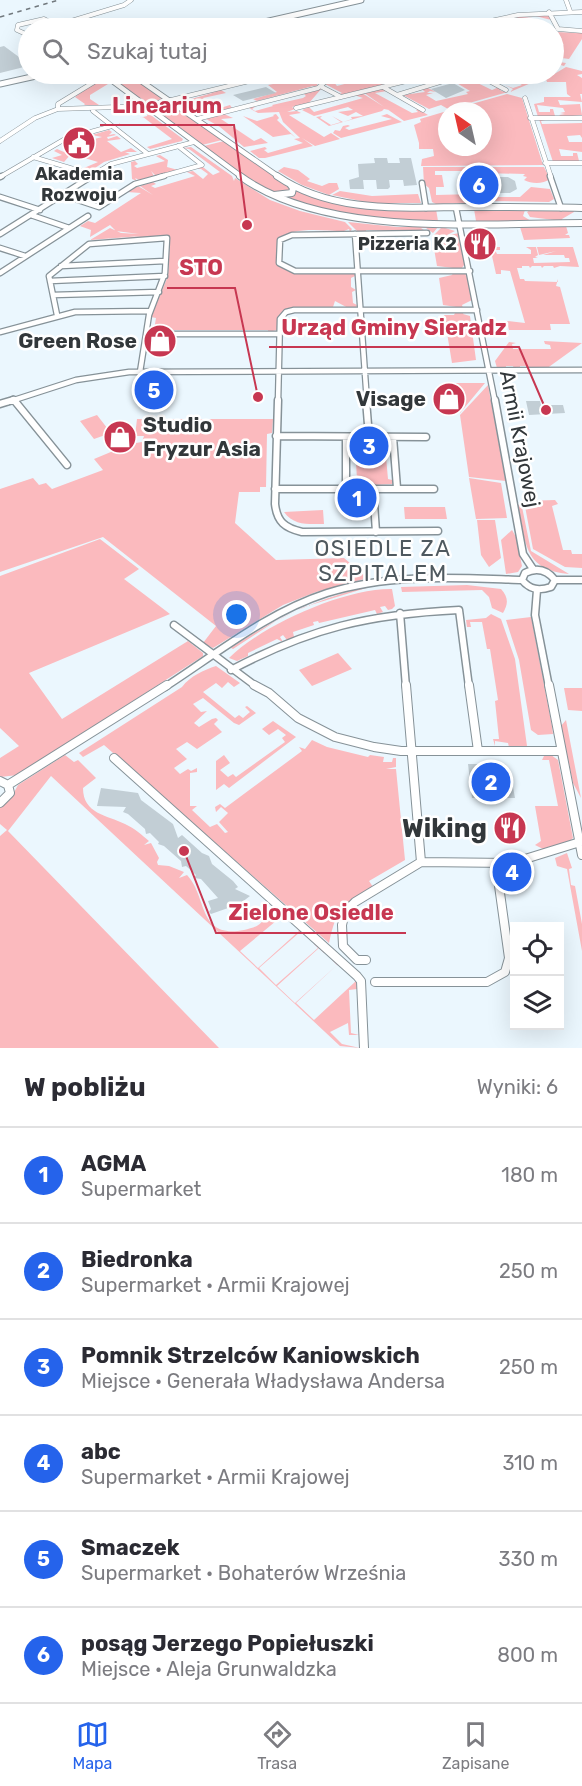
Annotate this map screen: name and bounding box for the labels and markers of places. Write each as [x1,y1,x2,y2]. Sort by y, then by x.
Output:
callout: Linearium [100,85,234,125]
public building icon: Akademia Rozwoju [61,125,97,161]
pin: 6 [460,162,498,207]
place label: Akademia Rozwoju [35,163,123,206]
restaurant icon: Pizzeria K2 [462,226,498,262]
place label: Pizzeria K2 [358,233,457,255]
callout: STO [167,248,235,288]
callout: Urząd Gminy Sieradz [269,307,519,347]
shop icon: Green Rose [142,323,178,359]
place label: Green Rose [18,328,137,353]
pin: 5 [134,368,174,412]
shop icon: Visage [431,381,467,417]
place label: Visage [356,386,426,411]
place label: Studio Fryzur Asia [143,412,261,461]
shop icon: Studio Fryzur Asia [102,419,138,455]
pin: 3 [350,424,388,468]
pin: 1 [338,476,376,520]
pin: 2 [472,760,510,804]
restaurant icon: Wiking [492,810,528,846]
place label: Wiking [402,813,487,844]
pin: 4 [492,850,532,894]
callout: Zielone Osiedle [216,893,406,933]

